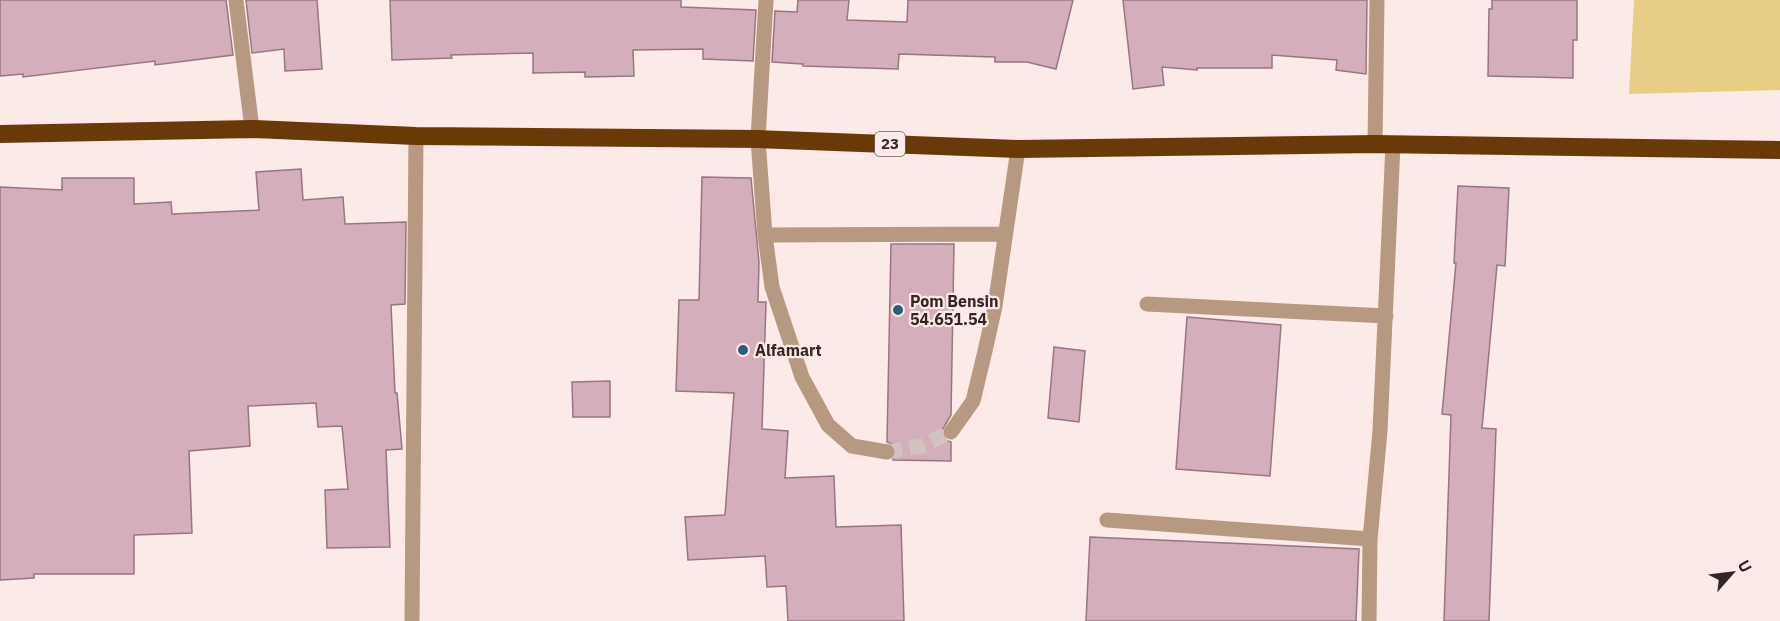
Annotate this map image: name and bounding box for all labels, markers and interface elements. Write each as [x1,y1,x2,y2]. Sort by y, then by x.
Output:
road number: 23 [875,132,905,156]
place label: Pom Bensin 54.651.54 [910,291,999,329]
marker: Pom Bensin 54.651.54 [891,303,905,317]
place label: Alfamart [755,340,822,360]
marker: Alfamart [736,343,750,357]
north arrow [1702,543,1762,603]
text: U [1734,556,1757,576]

